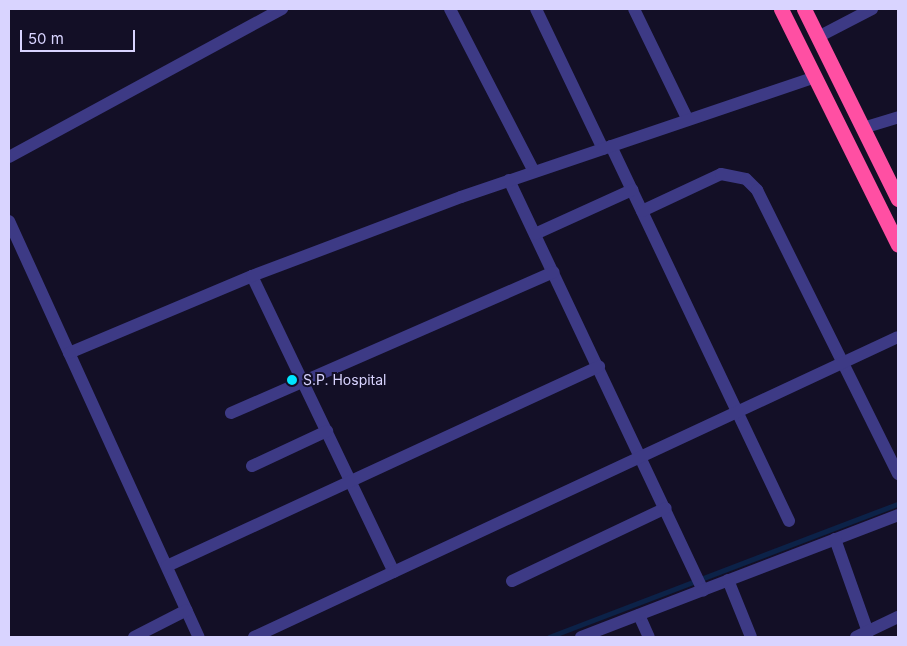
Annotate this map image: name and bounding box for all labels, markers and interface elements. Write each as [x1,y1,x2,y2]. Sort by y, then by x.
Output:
scale bar [22,20,138,52]
text: 50 m [28,29,64,48]
place label: S.P. Hospital [303,372,387,388]
marker: S.P. Hospital [285,373,299,387]

